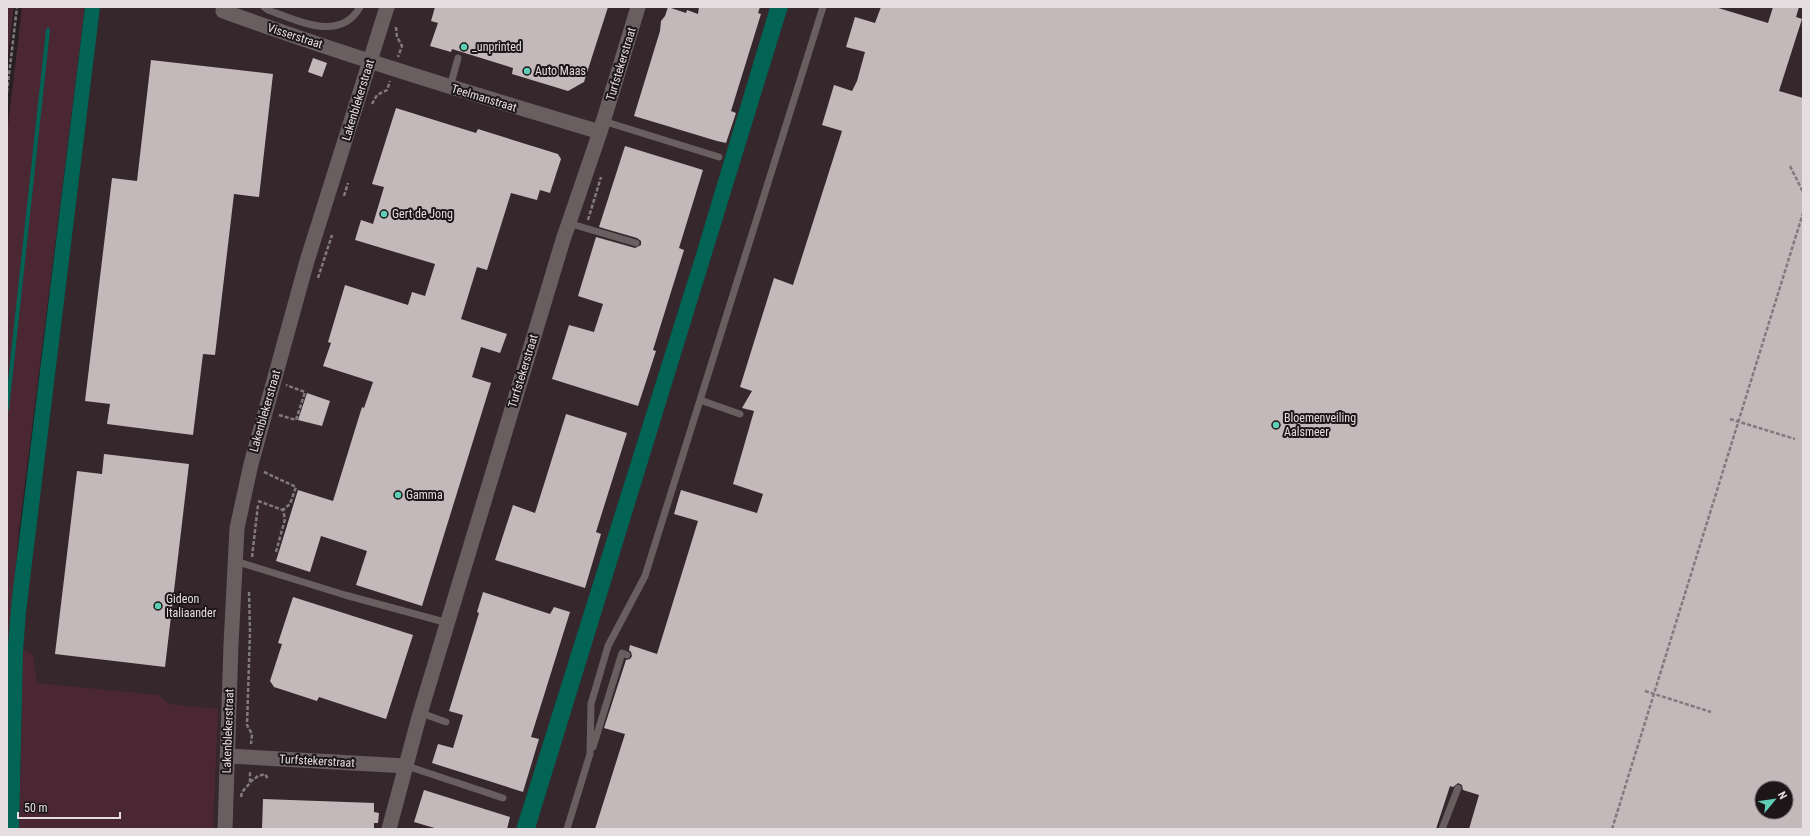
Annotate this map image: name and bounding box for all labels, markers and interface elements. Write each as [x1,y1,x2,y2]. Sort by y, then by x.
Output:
street label: Visserstraat [266,21,325,52]
street label: Turfstekerstraat [603,25,639,102]
place label: _unprinted [472,40,522,54]
marker: _unprinted [459,42,469,52]
street label: Lakenblekerstraat [339,57,377,142]
place label: Auto Maas [535,64,586,78]
marker: Auto Maas [522,66,532,76]
street label: Teelmanstraat [450,81,519,115]
place label: Gert de Jong [392,207,453,221]
marker: Gert de Jong [379,209,389,219]
street label: Turfstekerstraat [505,332,541,409]
street label: Lakenblekerstraat [247,368,284,454]
place label: Bloemenveiling Aalsmeer [1284,411,1356,439]
marker: Bloemenveiling Aalsmeer [1271,420,1281,430]
place label: Gamma [406,488,443,502]
marker: Gamma [393,490,403,500]
place label: Gideon Italiaander [166,592,217,620]
marker: Gideon Italiaander [153,601,163,611]
street label: Lakenblekerstraat [220,688,236,773]
street label: Turfstekerstraat [279,752,356,770]
north arrow [1754,780,1794,820]
text: N [1775,789,1790,802]
scale bar [18,794,120,820]
text: 50 m [24,801,48,815]

